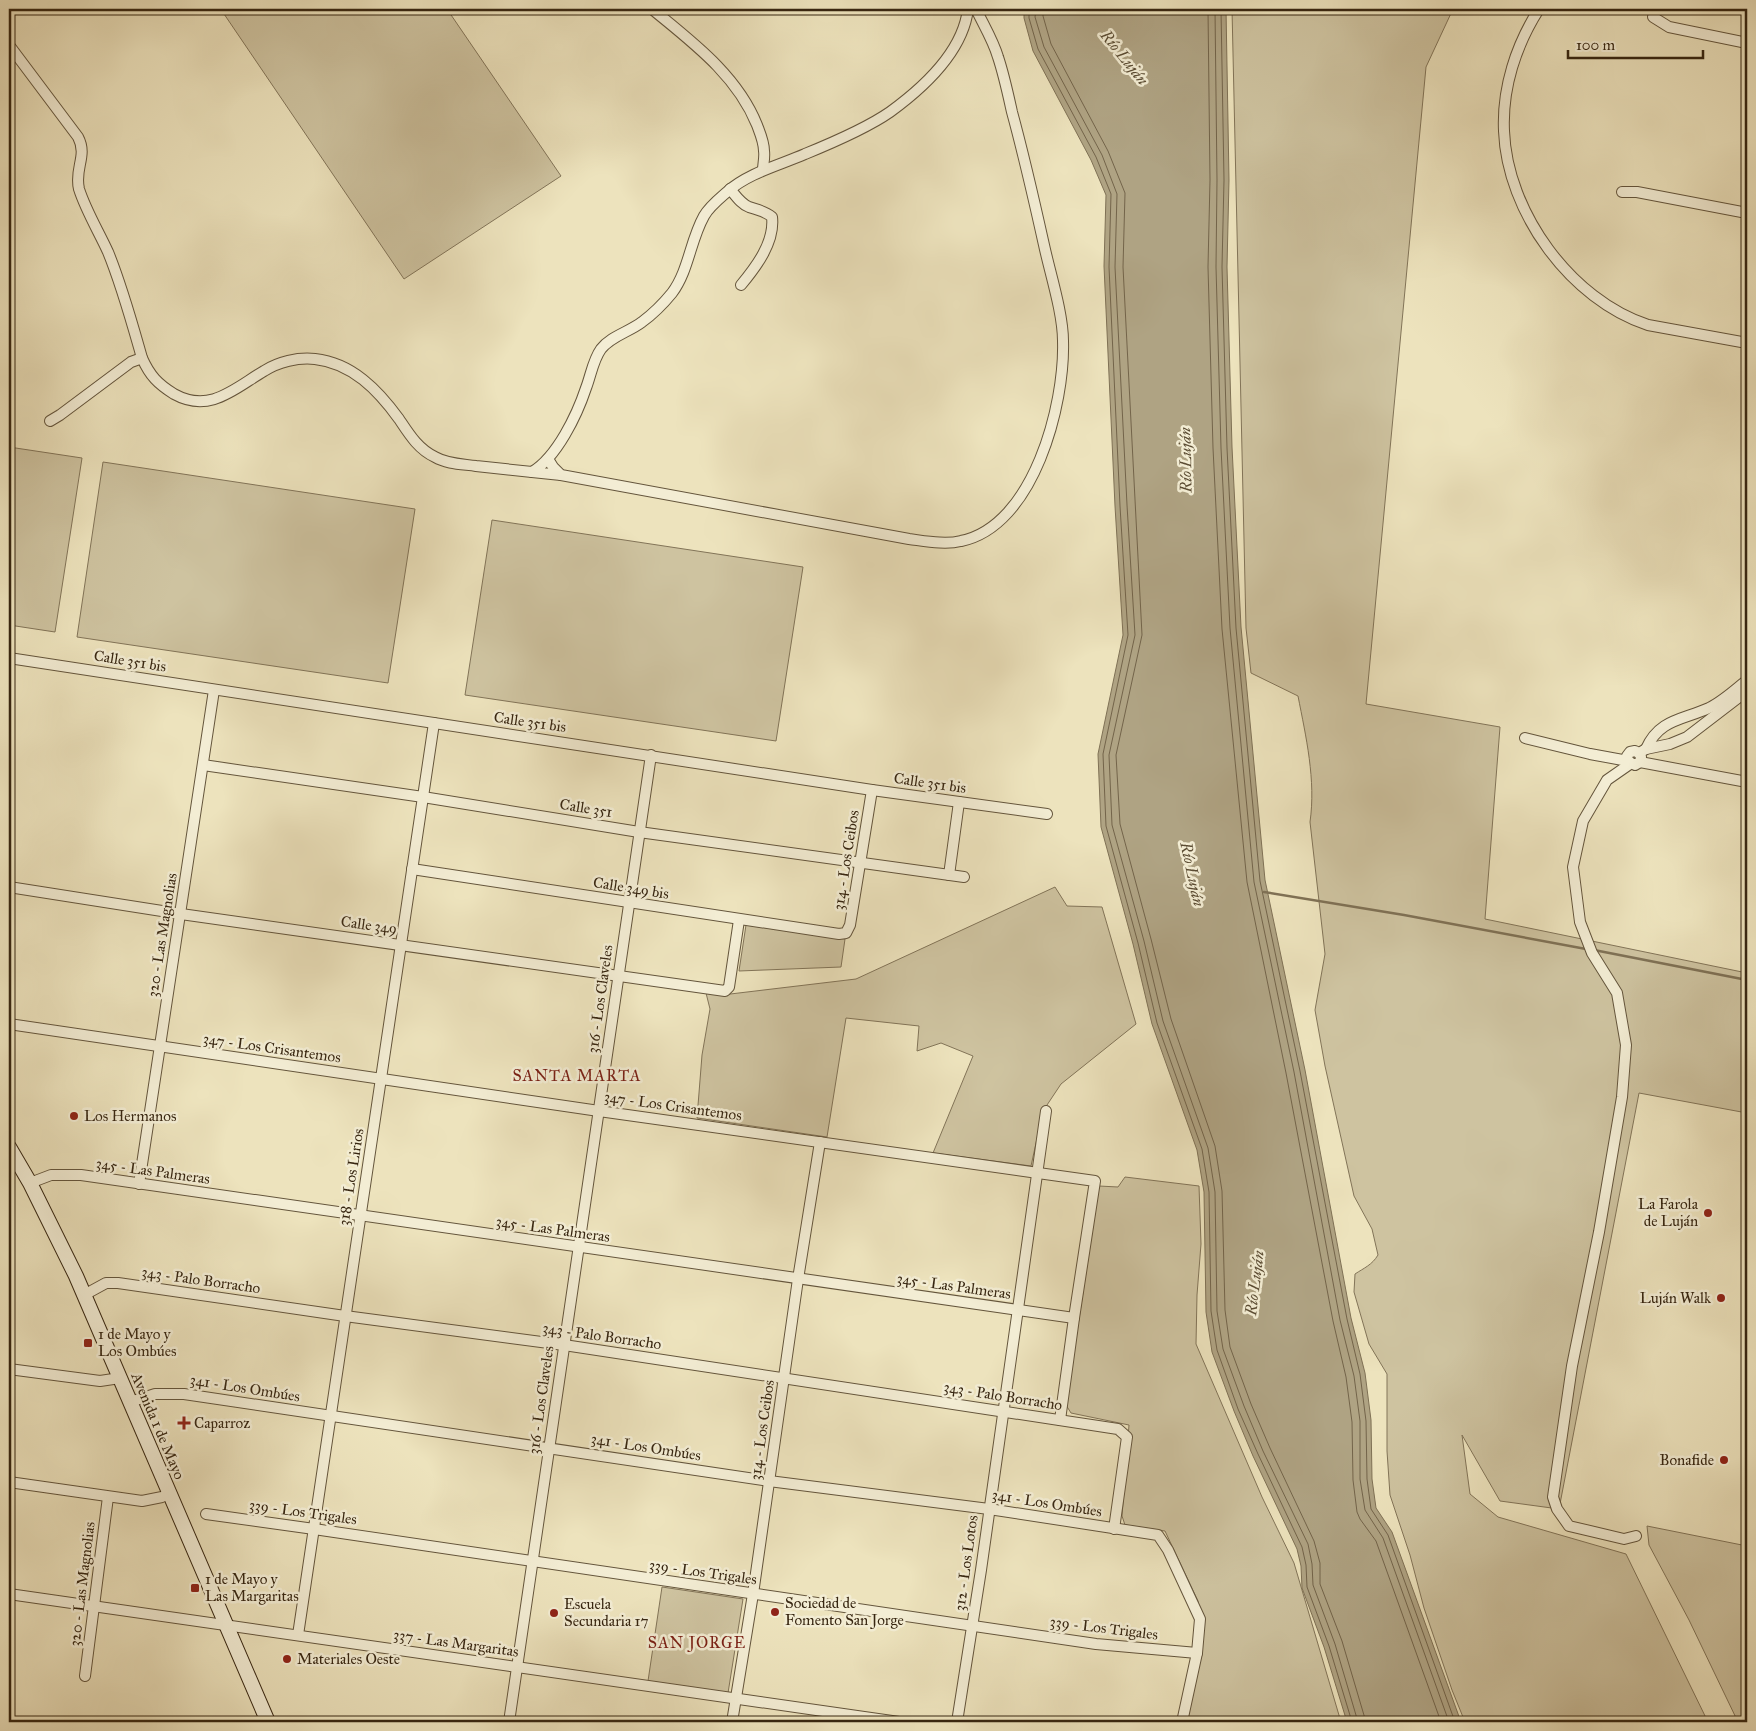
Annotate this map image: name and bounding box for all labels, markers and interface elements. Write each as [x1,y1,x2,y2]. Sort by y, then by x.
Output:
water label: Río Luján [1095,25,1153,90]
scale bar [1568,28,1704,60]
text: 100 m [1576,36,1616,54]
water label: Río Luján [1175,427,1197,494]
street label: Calle 351 bis [93,646,167,676]
street label: Calle 351 bis [493,708,567,736]
street label: Calle 351 bis [893,769,967,797]
street label: Calle 351 [558,795,614,821]
street label: 314 - Los Ceibos [829,809,863,911]
water label: Río Luján [1175,839,1209,909]
street label: 320 - Las Magnolias [143,872,181,998]
street label: Calle 349 bis [592,873,670,903]
street label: Calle 349 [340,912,398,938]
street label: 316 - Los Claveles [583,944,617,1054]
street label: 347 - Los Crisantemos [202,1029,342,1067]
district label: SANTA MARTA [512,1066,642,1085]
street label: 347 - Los Crisantemos [603,1087,743,1125]
place label: Los Hermanos [84,1107,176,1125]
marker: Los Hermanos [68,1110,80,1122]
street label: 318 - Los Lirios [334,1127,368,1227]
street label: 345 - Las Palmeras [95,1154,211,1188]
place label: La Farola de Luján [1638,1195,1699,1230]
marker: La Farola de Luján [1702,1207,1714,1219]
street label: 345 - Las Palmeras [495,1212,611,1246]
water label: Río Luján [1241,1249,1269,1318]
street label: 343 - Palo Borracho [140,1263,262,1297]
street label: 345 - Las Palmeras [896,1269,1012,1303]
place label: Luján Walk [1640,1289,1711,1307]
marker: Luján Walk [1715,1292,1727,1304]
street label: 343 - Palo Borracho [541,1319,663,1353]
place label: 1 de Mayo y Los Ombúes [98,1325,176,1360]
marker: 1 de Mayo y Los Ombúes [82,1337,94,1349]
street label: 316 - Los Claveles [524,1345,558,1455]
street label: Avenida 1 de Mayo [127,1369,189,1482]
street label: 341 - Los Ombúes [189,1370,301,1406]
street label: 343 - Palo Borracho [942,1378,1064,1414]
street label: 314 - Los Ceibos [746,1379,778,1481]
place label: Caparroz [194,1414,250,1432]
marker: Caparroz [178,1417,190,1429]
street label: 341 - Los Ombúes [590,1429,702,1465]
place label: Bonafide [1659,1451,1714,1469]
marker: Bonafide [1718,1454,1730,1466]
street label: 341 - Los Ombúes [991,1485,1103,1521]
street label: 339 - Los Trigales [248,1496,358,1528]
street label: 312 - Los Lotos [950,1514,982,1612]
street label: 320 - Las Magnolias [65,1521,99,1647]
street label: 339 - Los Trigales [648,1556,758,1588]
place label: 1 de Mayo y Las Margaritas [205,1570,299,1605]
marker: 1 de Mayo y Las Margaritas [189,1582,201,1594]
place label: Sociedad de Fomento San Jorge [785,1594,904,1630]
place label: Escuela Secundaria 17 [564,1595,648,1630]
marker: Sociedad de Fomento San Jorge [769,1606,781,1618]
marker: Escuela Secundaria 17 [548,1607,560,1619]
street label: 339 - Los Trigales [1049,1612,1159,1644]
street label: 337 - Las Margaritas [392,1625,520,1661]
district label: SAN JORGE [648,1633,746,1653]
place label: Materiales Oeste [297,1650,400,1668]
marker: Materiales Oeste [281,1653,293,1665]

